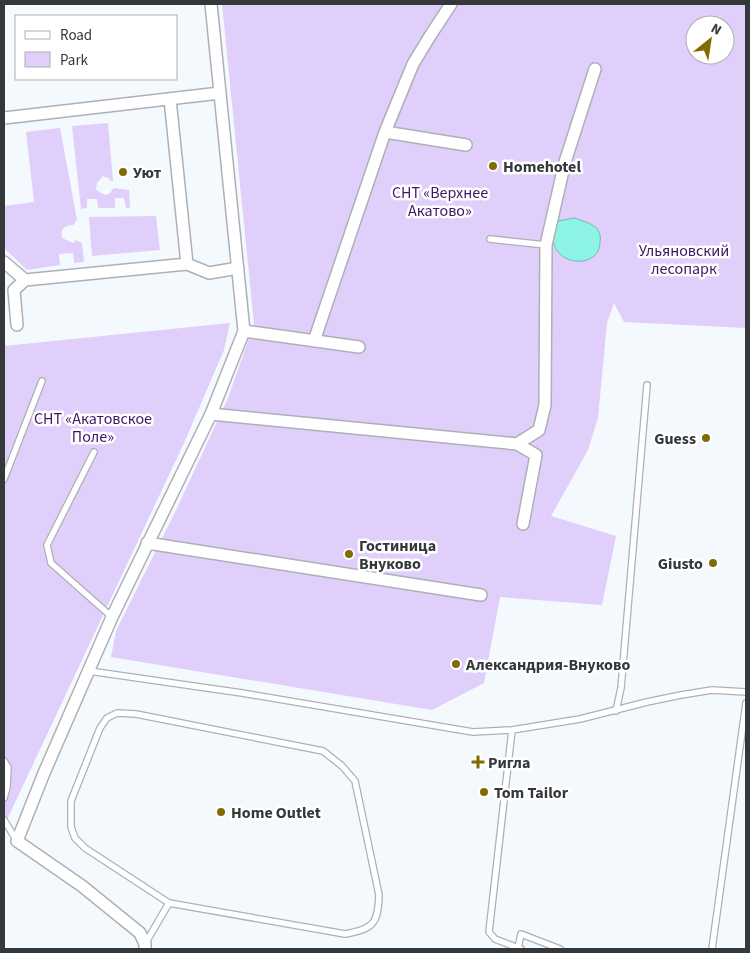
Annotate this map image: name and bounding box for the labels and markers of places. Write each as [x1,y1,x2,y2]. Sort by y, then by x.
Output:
place label: Homehotel [503,156,581,178]
marker: Homehotel [487,160,499,172]
place label: Уют [133,162,161,184]
marker: Уют [117,166,129,178]
place label: Guess [654,428,696,450]
marker: Guess [700,432,712,444]
place label: Гостиница Внуково [359,535,436,575]
marker: Гостиница Внуково [343,548,355,560]
place label: Giusto [658,553,703,575]
marker: Giusto [707,557,719,569]
place label: Александрия-Внуково [465,654,630,676]
marker: Александрия-Внуково [450,658,462,670]
place label: Ригла [488,752,530,774]
marker: Ригла [472,756,484,768]
place label: Tom Tailor [494,782,569,804]
marker: Tom Tailor [478,786,490,798]
place label: Home Outlet [231,802,321,824]
marker: Home Outlet [215,806,227,818]

